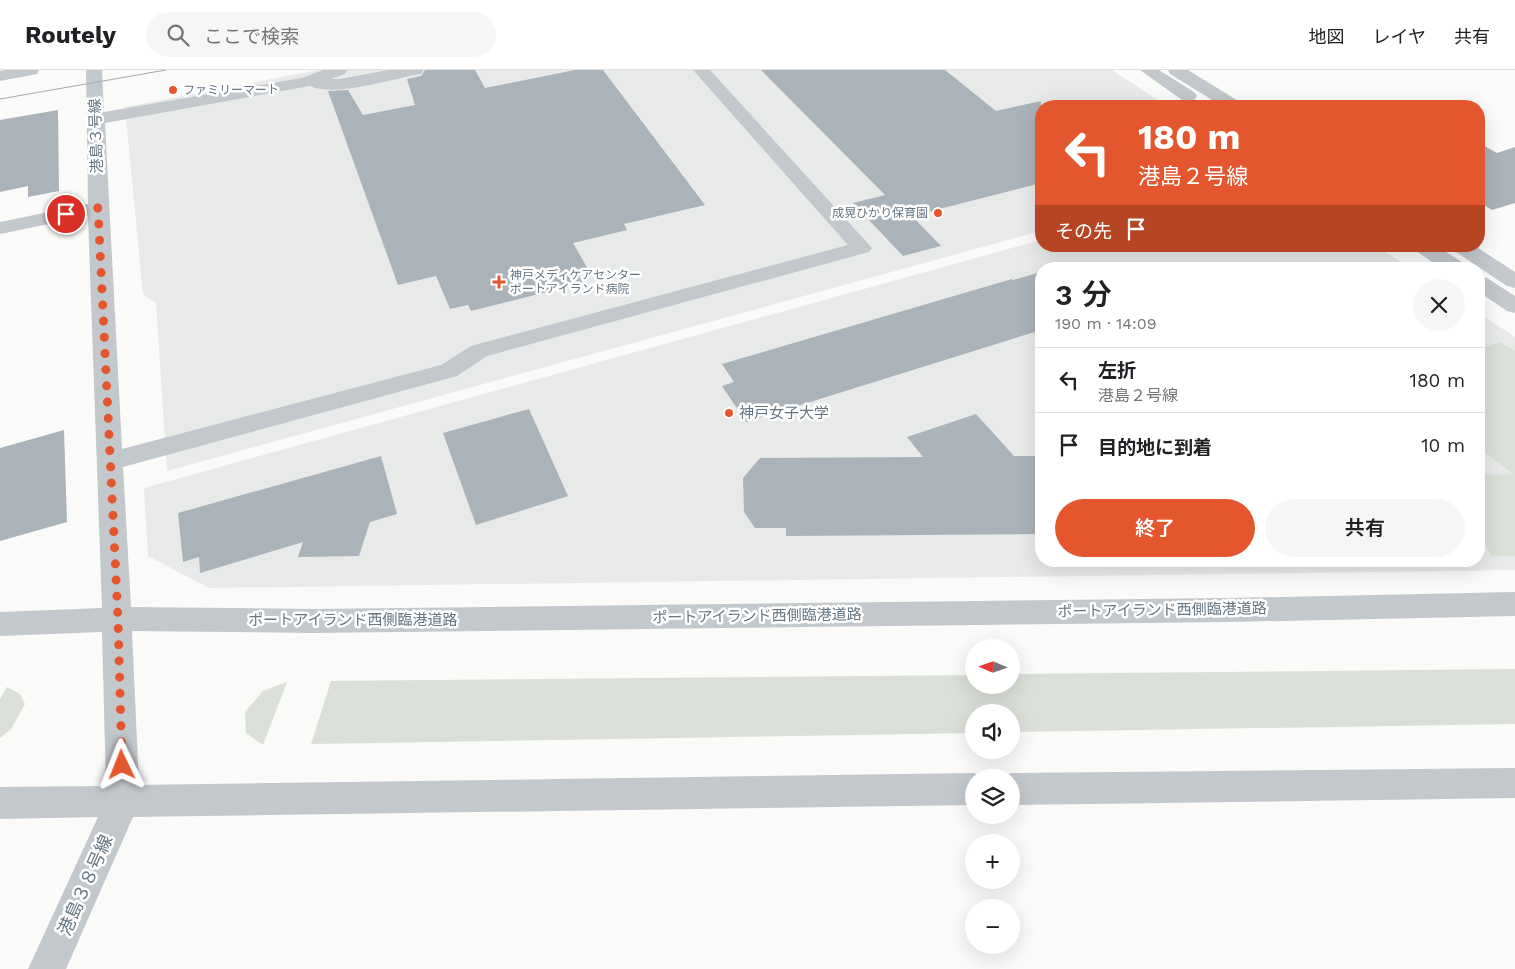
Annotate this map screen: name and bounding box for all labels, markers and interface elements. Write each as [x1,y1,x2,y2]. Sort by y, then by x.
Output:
search box [146,12,496,57]
text: Routely [25,21,116,49]
icon: search [164,21,192,49]
text: ここで検索 [204,25,299,48]
text: 地図 [1309,26,1345,47]
text: レイヤ [1373,26,1426,47]
text: 共有 [1454,26,1490,47]
place label: ファミリーマート [183,83,279,97]
marker: ファミリーマート [167,84,179,96]
street label: 港島３号線 [86,98,106,174]
text: 180 m [1138,116,1241,158]
icon: left [1055,120,1120,185]
text: 港島２号線 [1138,164,1248,189]
pin [45,193,87,235]
icon: arrive [52,200,80,228]
place label: 成晃ひかり保育園 [832,206,928,220]
marker: 成晃ひかり保育園 [932,207,944,219]
icon: arrive [1122,215,1150,243]
text: その先 [1055,220,1112,243]
place label: 神戸メディケアセンター ポートアイランド病院 [510,268,641,296]
marker: 神戸メディケアセンター ポートアイランド病院 [492,275,506,289]
text: 3 分 [1055,277,1112,312]
button: close [1413,279,1465,331]
text: 190 m · 14:09 [1055,314,1157,333]
text: 左折 [1098,359,1136,382]
icon: left [1055,366,1083,394]
text: 180 m [1409,369,1465,392]
text: 港島２号線 [1098,386,1178,405]
place label: 神戸女子大学 [739,404,829,422]
marker: 神戸女子大学 [723,407,735,419]
icon: arrive [1055,431,1083,459]
text: 10 m [1421,434,1465,457]
text: 目的地に到着 [1098,436,1212,459]
button: 終了 [1055,499,1255,557]
button: 共有 [1265,499,1465,557]
street label: ポートアイランド西側臨港道路 [1057,599,1267,621]
street label: ポートアイランド西側臨港道路 [652,605,862,627]
street label: ポートアイランド西側臨港道路 [248,611,458,629]
north arrow [965,639,1020,694]
map controls [965,639,1020,954]
button: sound [965,704,1020,759]
position arrow [95,738,147,790]
button: layers [965,769,1020,824]
street label: 港島３８号線 [53,831,117,939]
button: + [965,834,1020,889]
button: − [965,899,1020,954]

